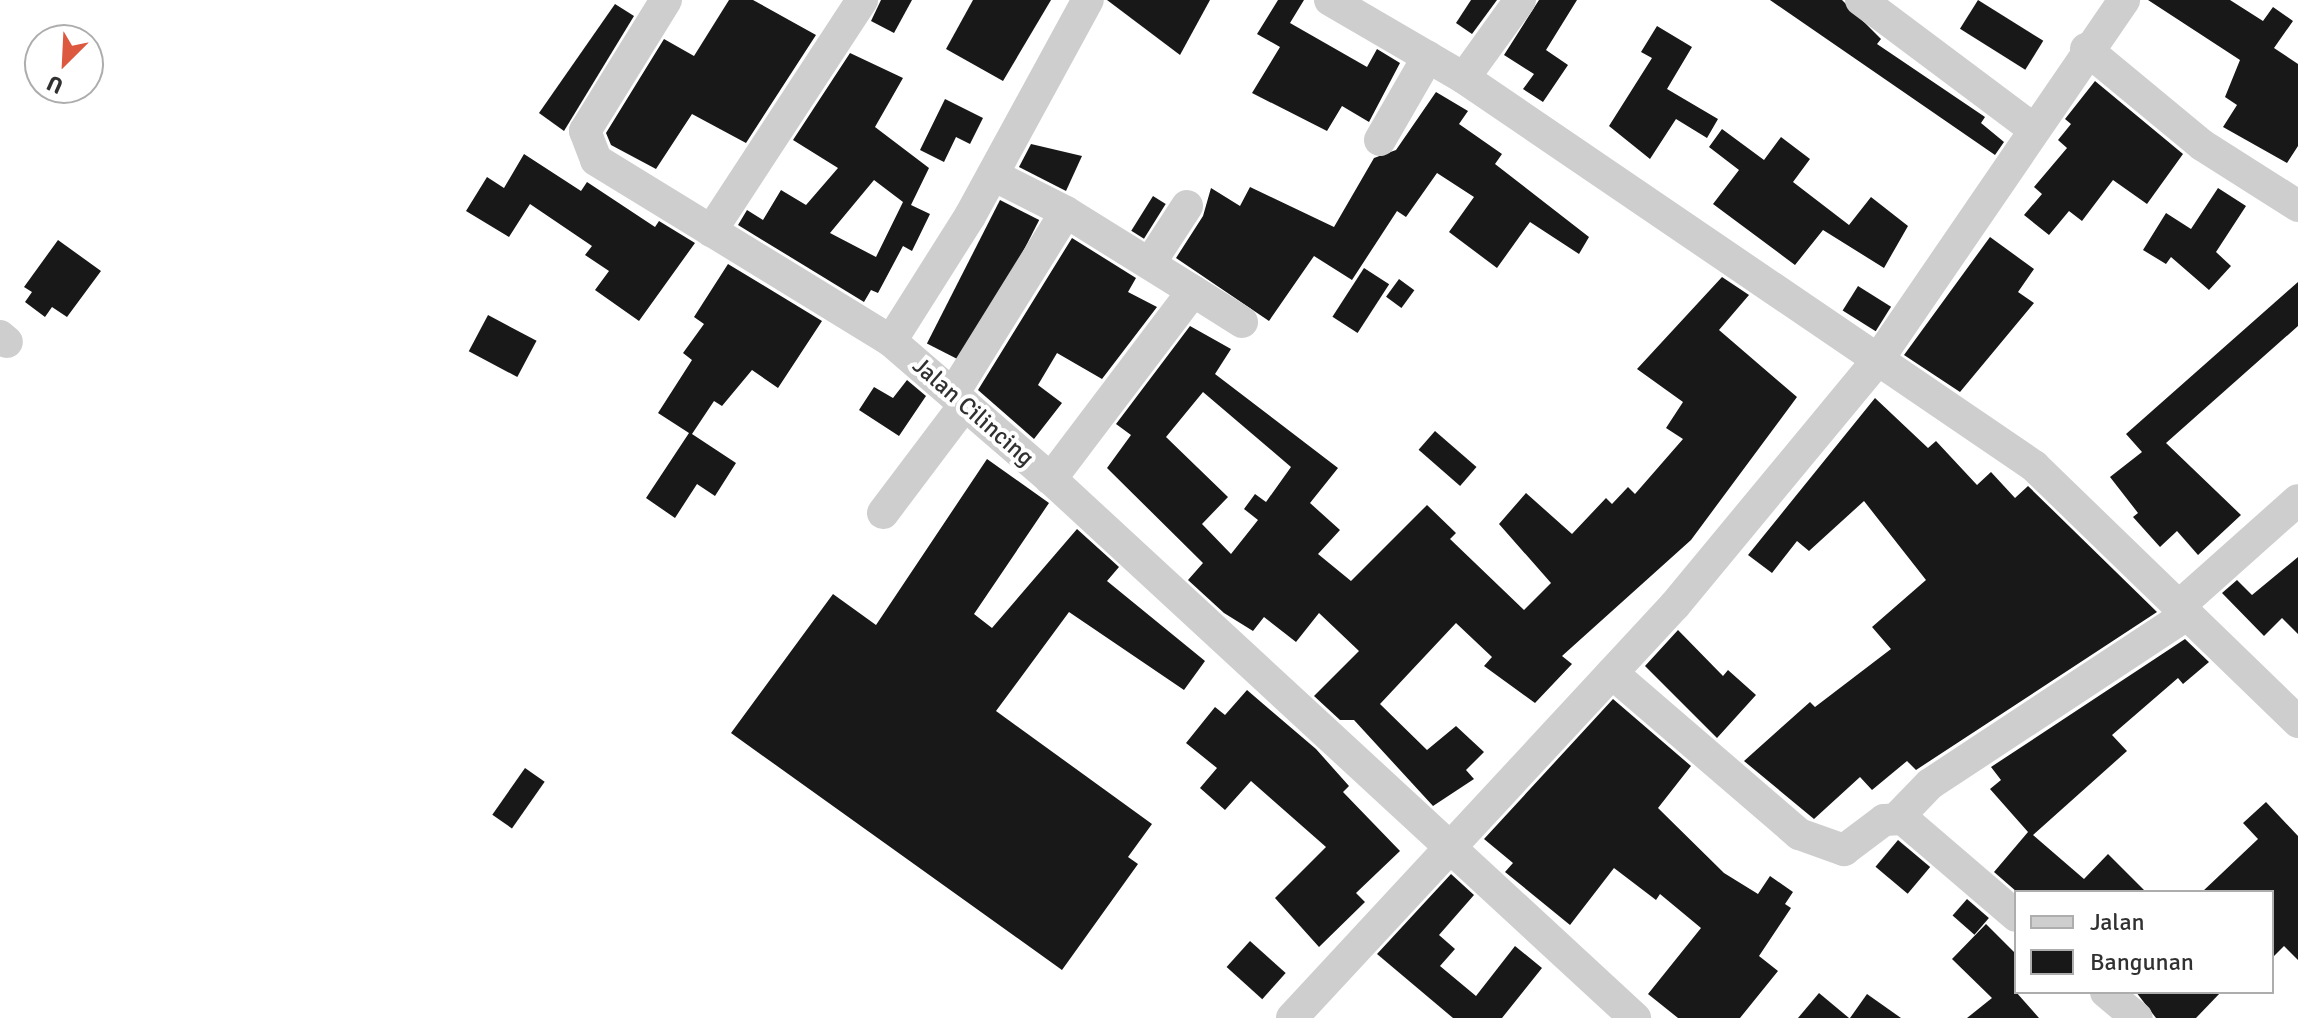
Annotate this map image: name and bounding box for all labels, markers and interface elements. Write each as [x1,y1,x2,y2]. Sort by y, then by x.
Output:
north arrow [24,24,104,104]
text: U [43,69,67,100]
street label: Jalan Cilincing [906,352,1040,472]
legend [2014,890,2274,994]
text: Jalan [2090,907,2145,937]
text: Bangunan [2090,947,2194,977]

